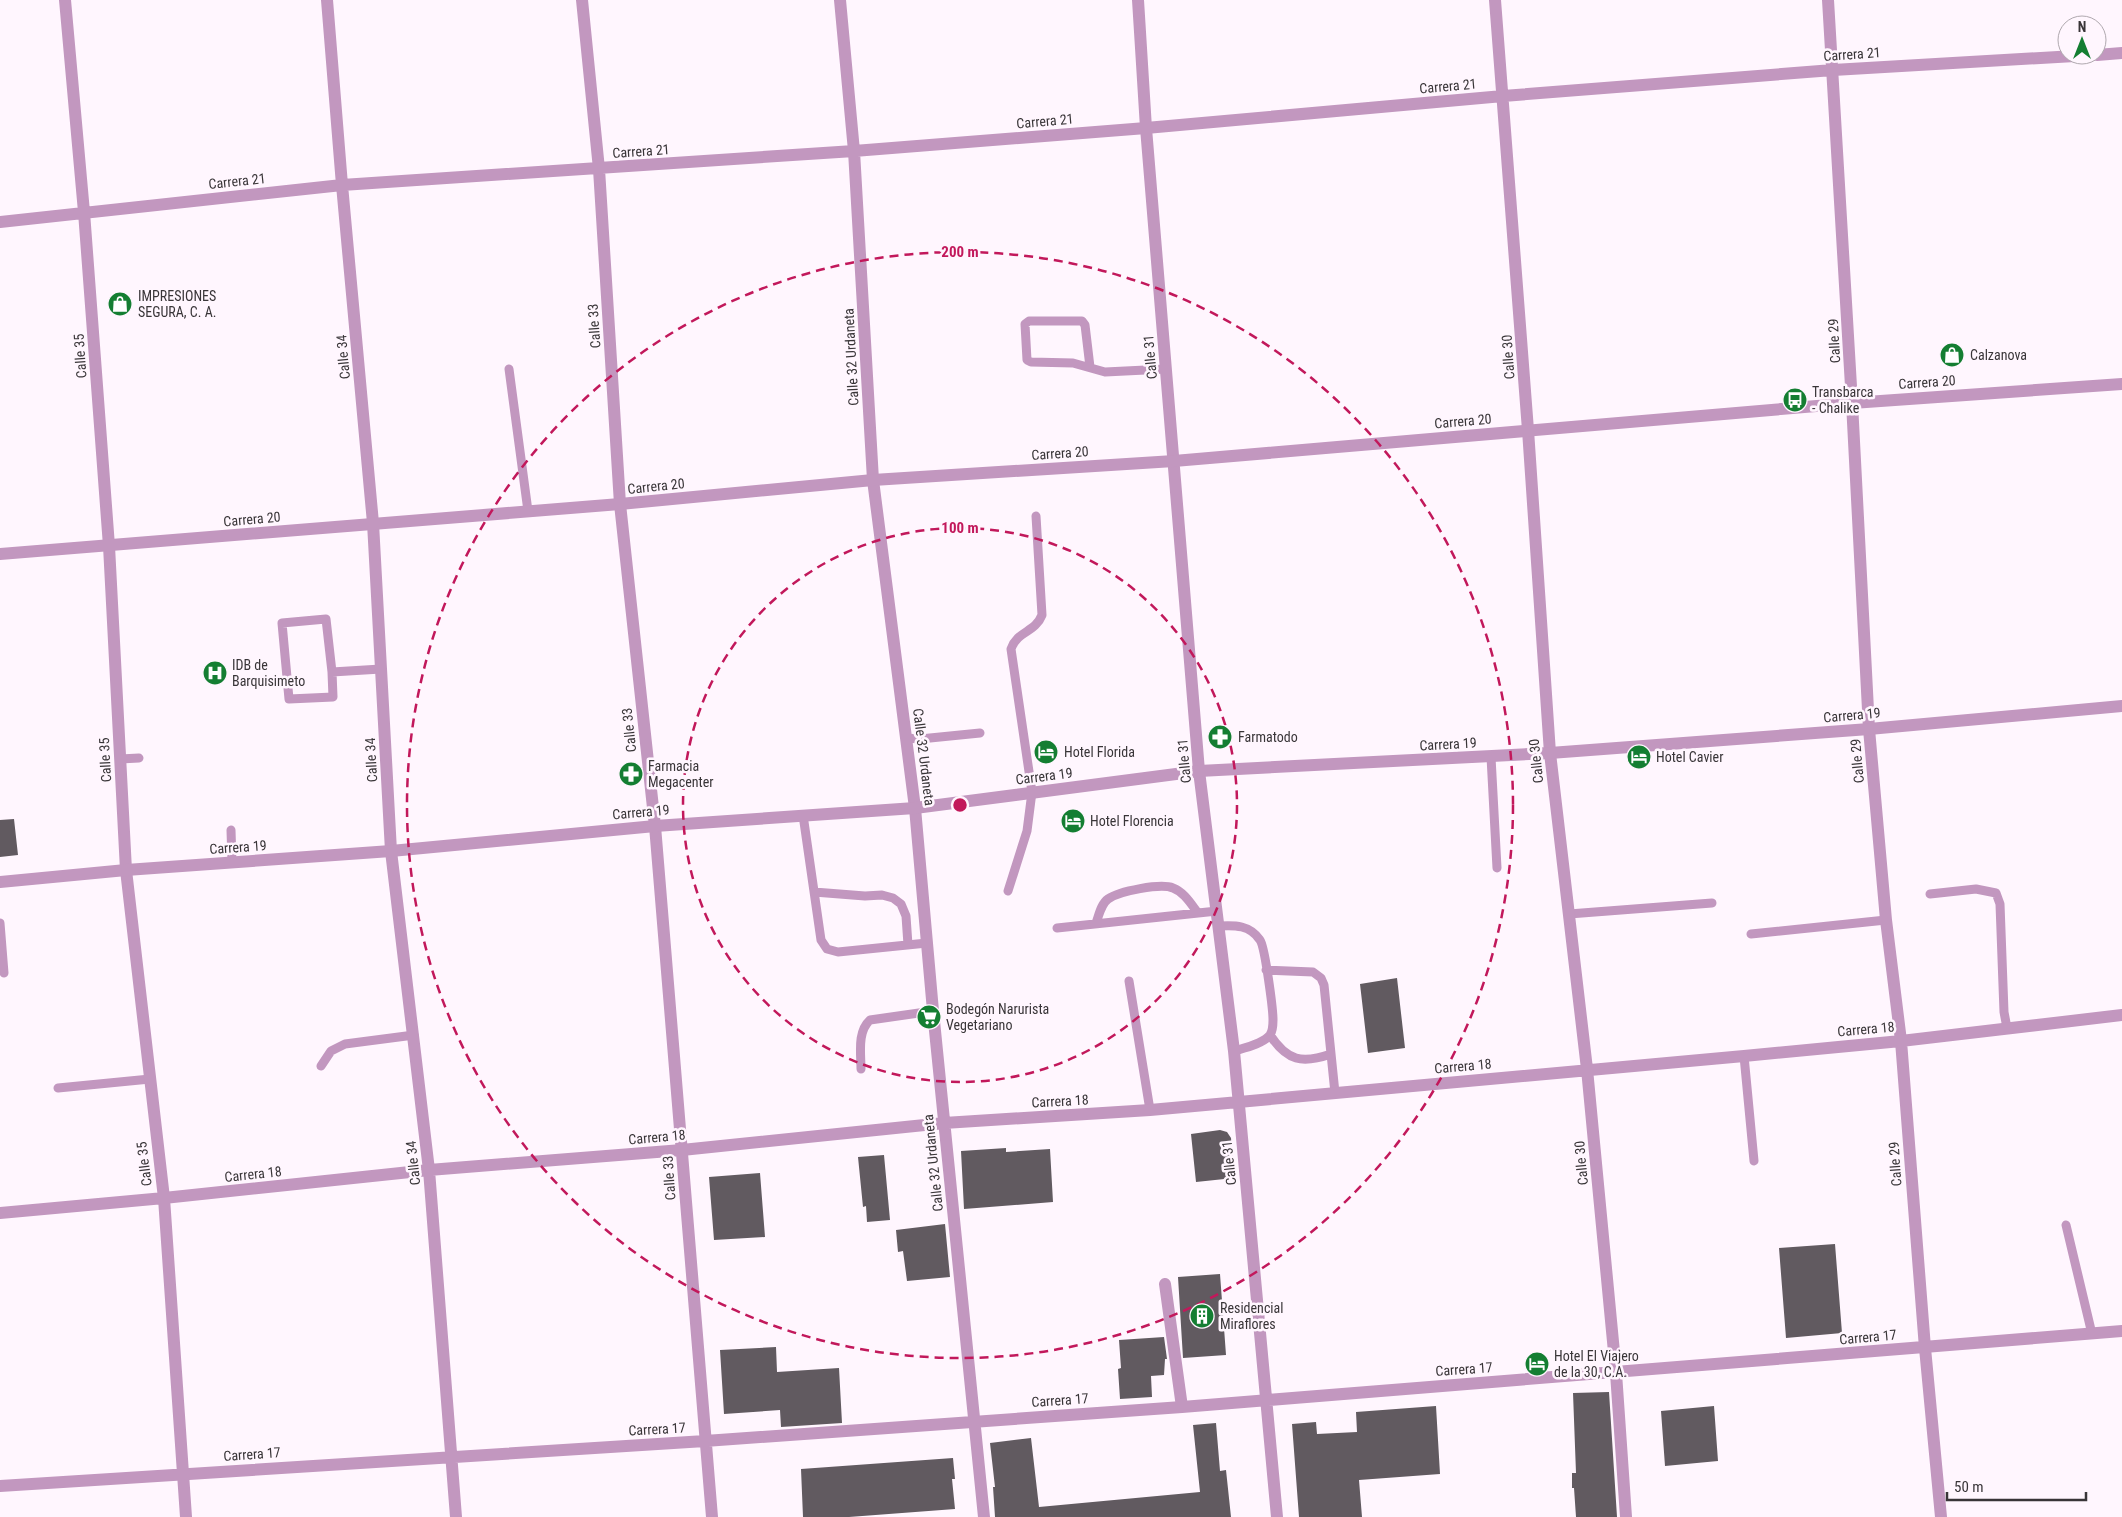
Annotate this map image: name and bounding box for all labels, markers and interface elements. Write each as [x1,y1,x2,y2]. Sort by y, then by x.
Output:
north arrow [2057,15,2107,65]
text: N [2078,19,2086,35]
street label: Carrera 21 [1823,44,1881,64]
street label: Carrera 21 [1419,76,1477,96]
street label: Carrera 21 [1016,111,1074,131]
street label: Carrera 21 [612,141,670,161]
street label: Carrera 21 [208,170,266,192]
text: 200 m [941,243,979,261]
place label: IMPRESIONES SEGURA, C. A. [138,288,216,320]
shop icon: IMPRESIONES SEGURA, C. A. [107,291,133,317]
street label: Calle 33 [584,303,604,349]
street label: Calle 32 Urdaneta [840,308,862,406]
street label: Calle 29 [1825,318,1843,364]
street label: Calle 35 [70,333,90,379]
street label: Calle 34 [333,334,353,380]
street label: Calle 31 [1140,334,1160,380]
street label: Calle 30 [1498,334,1518,380]
shop icon: Calzanova [1939,342,1965,368]
place label: Calzanova [1970,347,2027,363]
street label: Carrera 20 [1898,372,1956,392]
place label: Transbarca - Chalike [1812,384,1874,416]
bus stop icon: Transbarca - Chalike [1782,387,1808,413]
street label: Carrera 20 [1434,411,1492,431]
street label: Carrera 20 [1031,443,1089,463]
street label: Carrera 20 [627,475,685,497]
street label: Carrera 20 [223,509,281,529]
text: 100 m [941,519,979,537]
place label: IDB de Barquisimeto [232,657,305,689]
hospital icon: IDB de Barquisimeto [202,660,228,686]
street label: Carrera 19 [1823,705,1881,725]
street label: Calle 33 [619,707,639,753]
street label: Calle 32 Urdaneta [910,708,938,806]
pharmacy icon: Farmatodo [1207,724,1233,750]
place label: Farmatodo [1238,729,1298,745]
street label: Carrera 19 [1419,735,1477,753]
street label: Calle 35 [96,737,114,783]
street label: Calle 34 [362,737,380,783]
street label: Calle 31 [1174,738,1194,784]
street label: Calle 30 [1526,738,1546,784]
street label: Calle 29 [1847,738,1867,784]
hotel icon: Hotel Florida [1033,739,1059,765]
place label: Hotel Florida [1064,744,1135,760]
hotel icon: Hotel Cavier [1626,744,1652,770]
place label: Hotel Cavier [1656,749,1723,765]
place label: Farmacia Megacenter [648,758,714,790]
pharmacy icon: Farmacia Megacenter [618,761,644,787]
street label: Carrera 19 [1015,765,1073,787]
centre of rings [951,796,969,814]
street label: Carrera 19 [612,802,670,822]
hotel icon: Hotel Florencia [1060,808,1086,834]
place label: Hotel Florencia [1090,813,1174,829]
street label: Carrera 19 [209,837,267,857]
place label: Bodegón Narurista Vegetariano [946,1001,1049,1033]
supermarket icon: Bodegón Narurista Vegetariano [916,1004,942,1030]
street label: Carrera 18 [1837,1019,1895,1039]
street label: Carrera 18 [1434,1056,1492,1076]
street label: Carrera 18 [1031,1092,1089,1110]
street label: Calle 32 Urdaneta [920,1114,946,1212]
street label: Carrera 18 [628,1127,686,1147]
street label: Calle 34 [403,1140,423,1186]
street label: Calle 31 [1219,1140,1239,1186]
street label: Calle 30 [1571,1140,1591,1186]
street label: Calle 35 [133,1141,155,1187]
street label: Calle 29 [1885,1141,1905,1187]
street label: Calle 33 [659,1155,679,1201]
street label: Carrera 18 [224,1163,282,1185]
place label: Residencial Miraflores [1220,1300,1283,1332]
building icon: Residencial Miraflores [1189,1303,1215,1329]
street label: Carrera 17 [1839,1327,1897,1347]
place label: Hotel El Viajero de la 30, C.A. [1554,1348,1639,1380]
hotel icon: Hotel El Viajero de la 30, C.A. [1524,1351,1550,1377]
street label: Carrera 17 [1435,1359,1493,1379]
street label: Carrera 17 [1031,1390,1089,1410]
street label: Carrera 17 [628,1420,686,1438]
street label: Carrera 17 [223,1444,281,1464]
scale bar [1947,1470,2086,1502]
text: 50 m [1954,1478,1984,1496]

